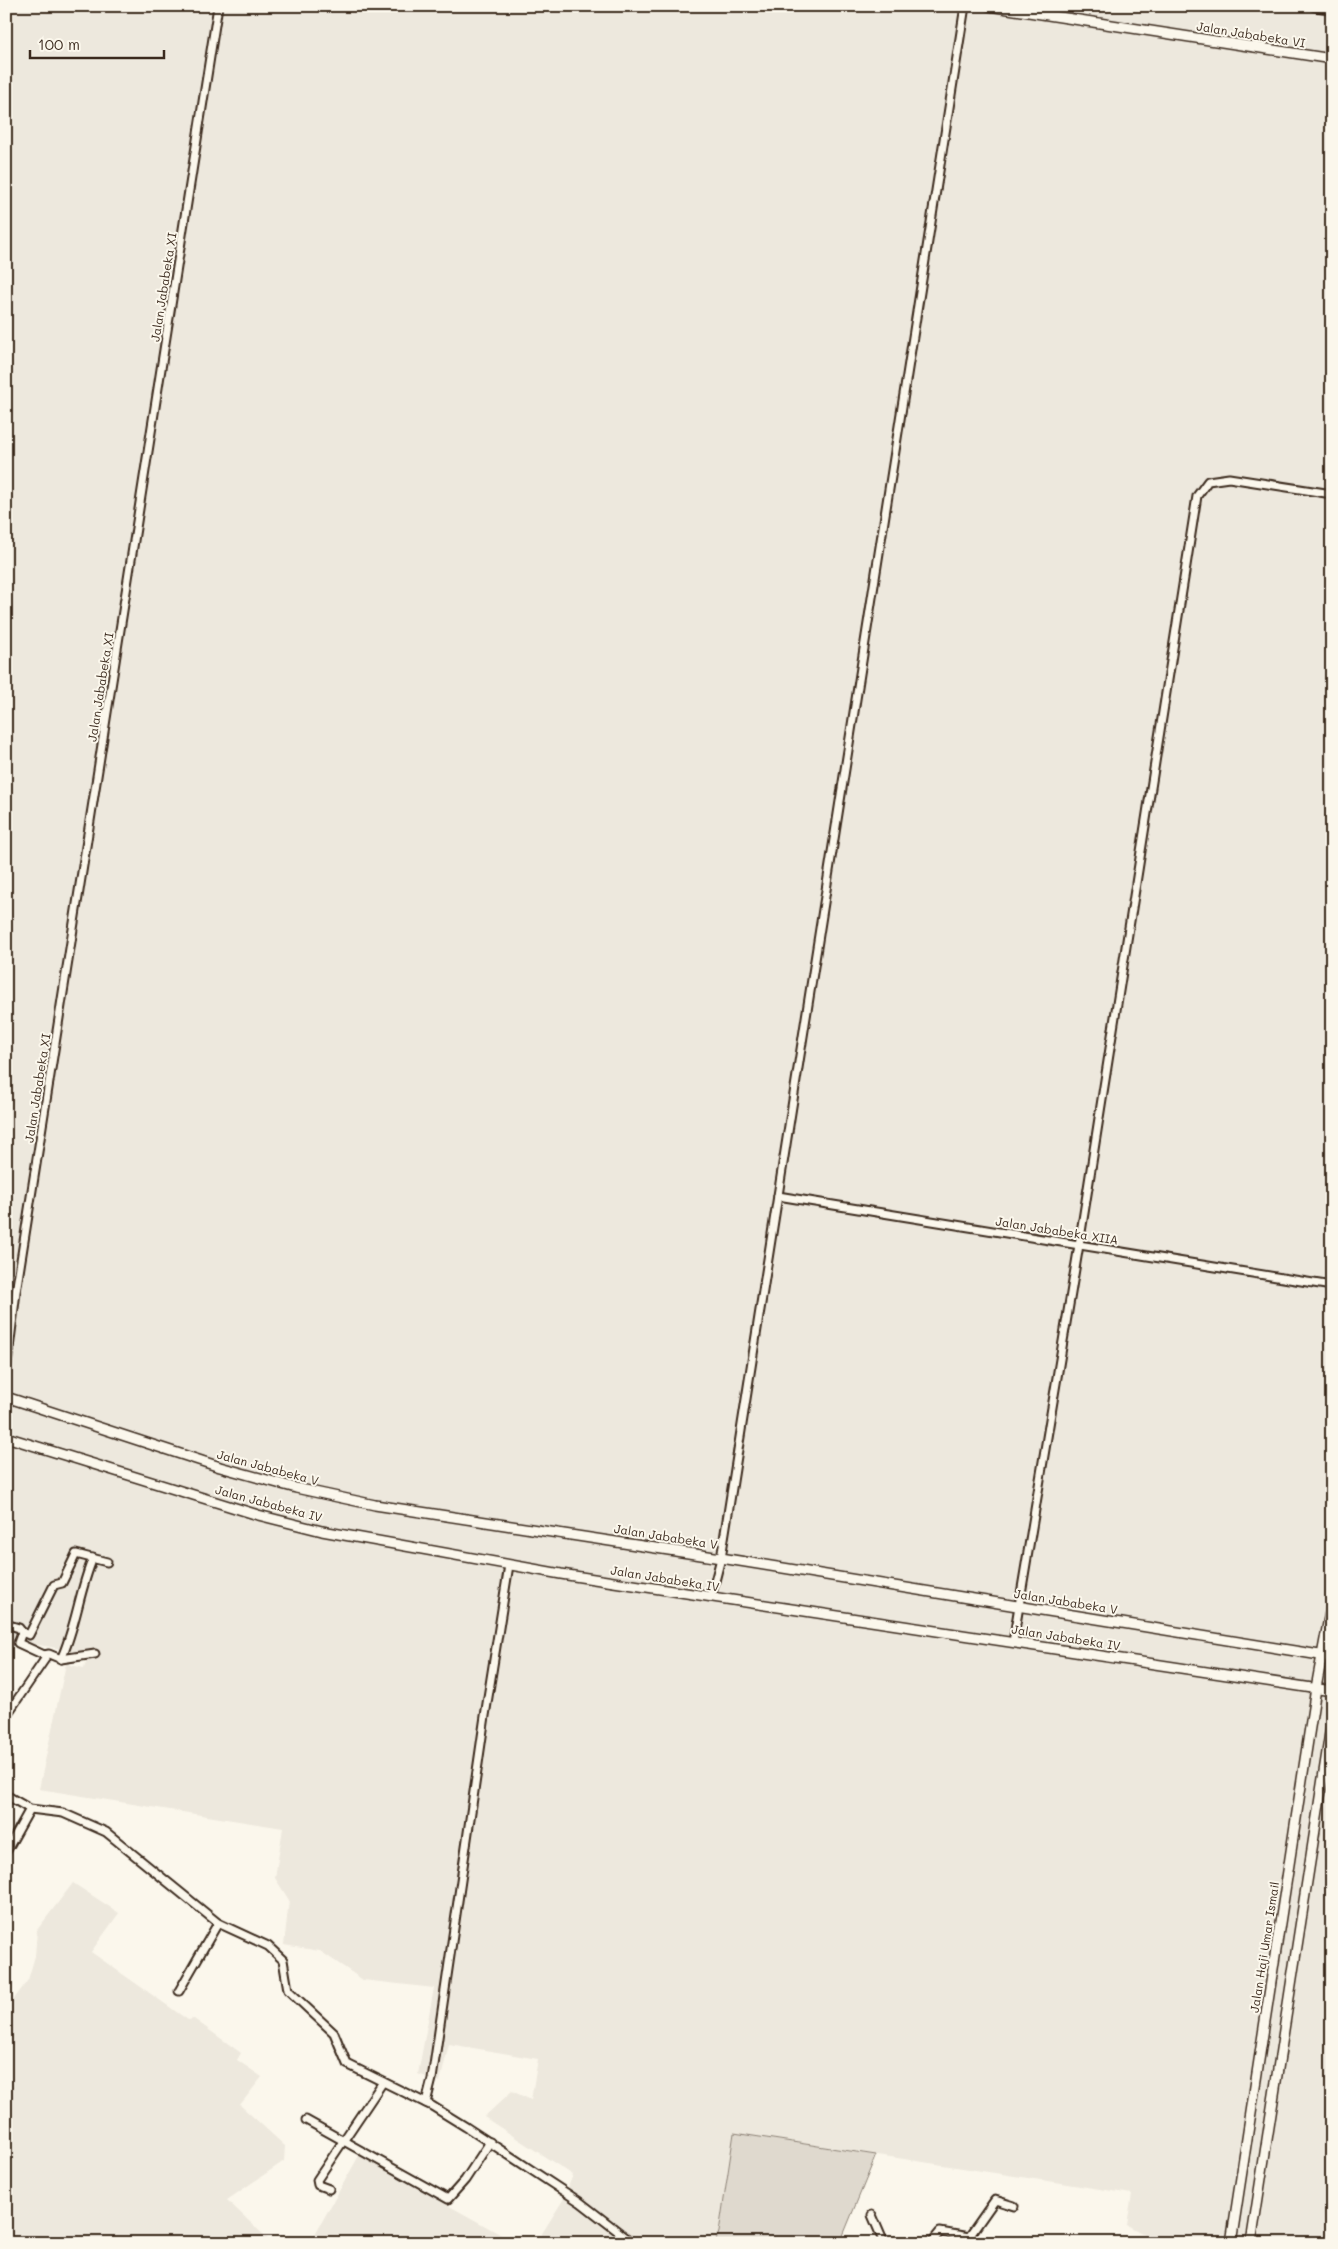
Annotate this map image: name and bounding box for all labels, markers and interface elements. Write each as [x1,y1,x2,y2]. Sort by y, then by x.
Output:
street label: Jalan Jababeka VI [1195,17,1307,51]
scale bar [30,28,164,60]
text: 100 m [38,34,80,54]
street label: Jalan Jababeka XI [146,231,180,343]
street label: Jalan Jababeka XI [83,631,117,743]
street label: Jalan Jababeka XI [20,1032,54,1144]
street label: Jalan Jababeka XIIA [995,1212,1119,1248]
street label: Jalan Jababeka V [215,1446,321,1488]
street label: Jalan Jababeka IV [214,1481,324,1525]
street label: Jalan Jababeka V [613,1520,719,1552]
street label: Jalan Jababeka IV [609,1561,721,1595]
street label: Jalan Jababeka V [1013,1585,1119,1617]
street label: Jalan Jababeka IV [1010,1620,1122,1654]
street label: Jalan Haji Umar Ismail [1246,1880,1282,2014]

